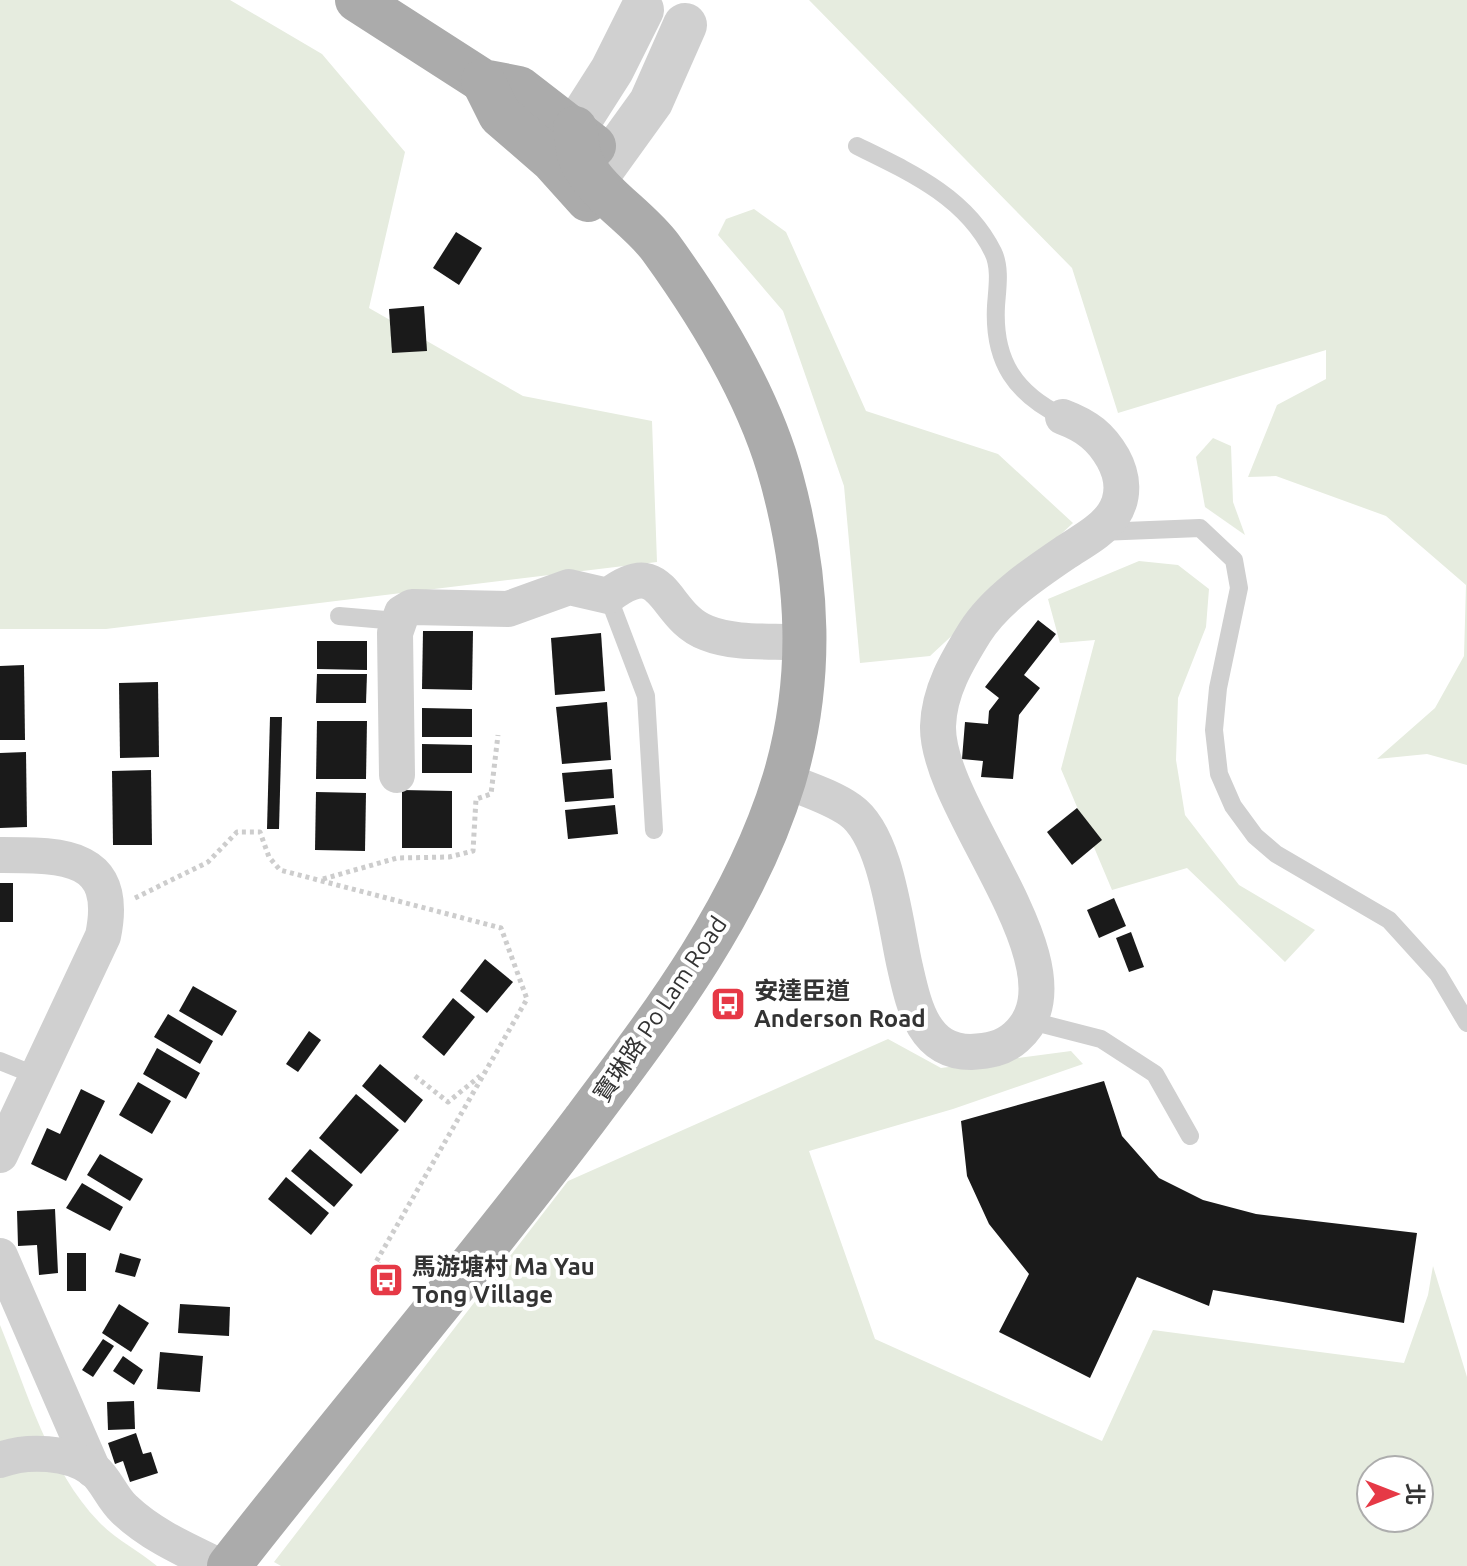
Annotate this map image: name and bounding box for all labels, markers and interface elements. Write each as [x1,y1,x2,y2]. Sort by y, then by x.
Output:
street label: 寶琳路 Po Lam Road [588,911,732,1107]
place label: 安達臣道 Anderson Road [754,977,926,1032]
bus stop icon: 安達臣道 Anderson Road [709,985,747,1023]
place label: 馬游塘村 Ma Yau Tong Village [412,1253,595,1308]
bus stop icon: 馬游塘村 Ma Yau Tong Village [367,1261,405,1299]
north arrow [1355,1454,1435,1534]
text: 北 [1403,1483,1428,1505]

